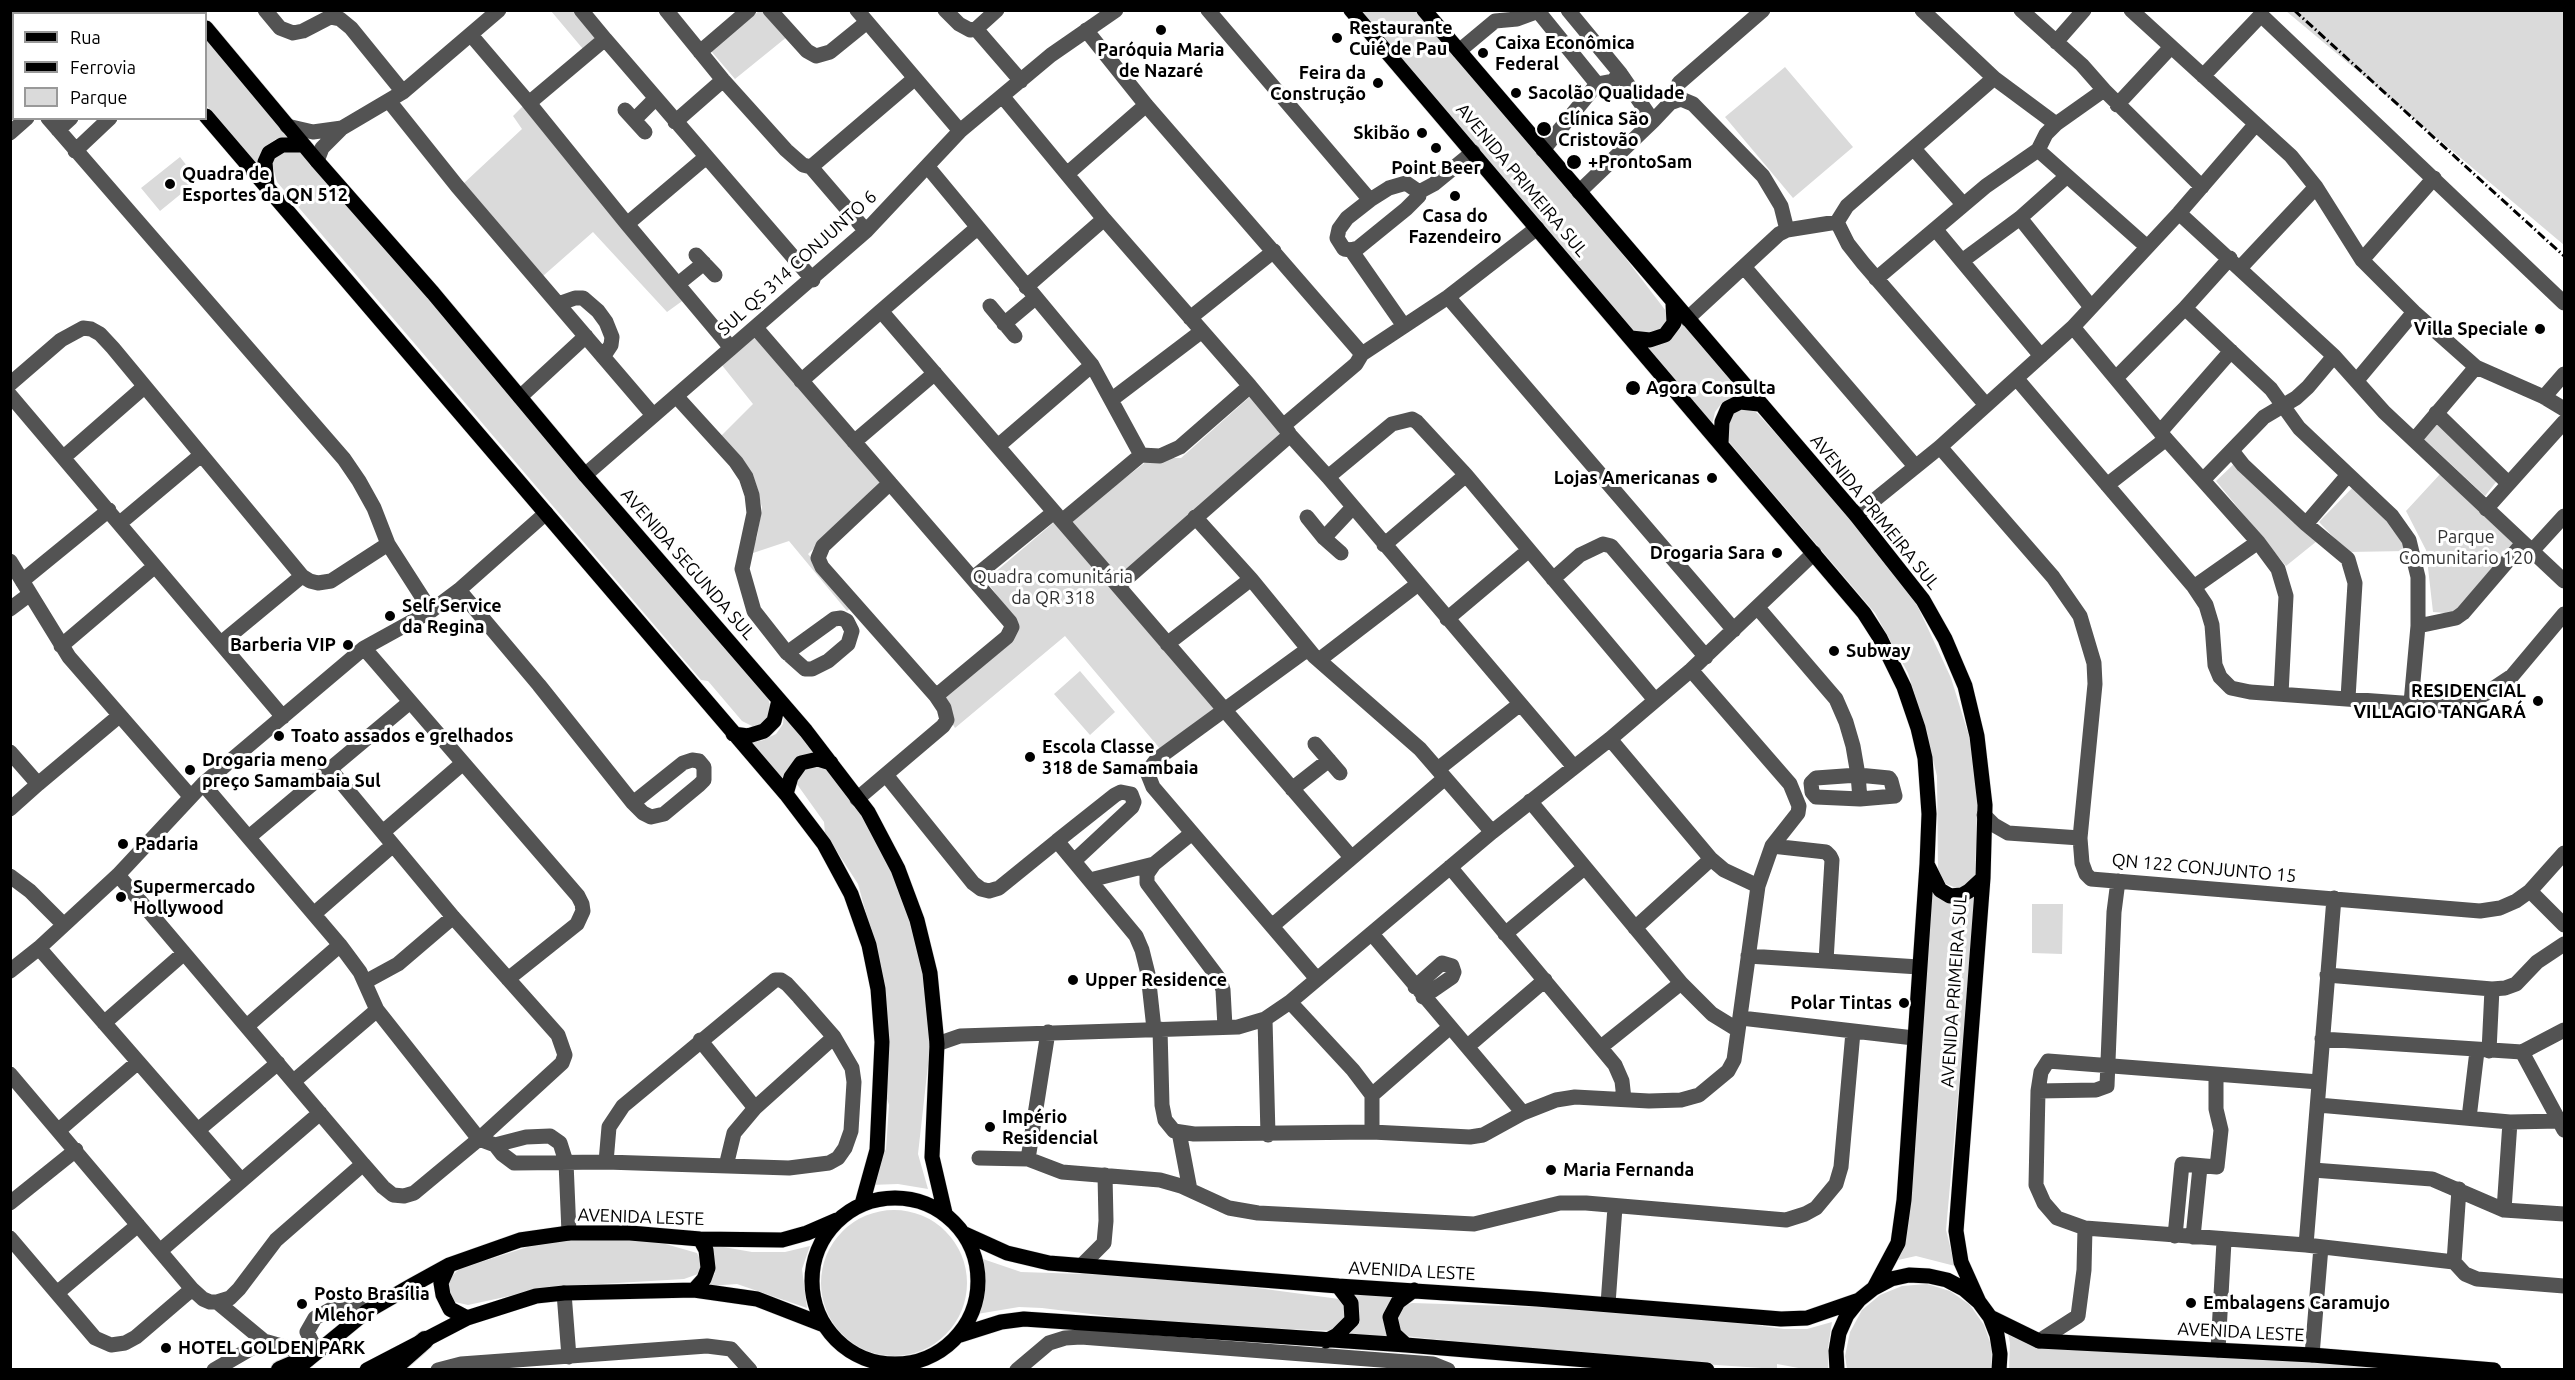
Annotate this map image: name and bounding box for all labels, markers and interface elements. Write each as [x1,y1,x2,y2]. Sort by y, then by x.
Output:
legend [12,12,207,120]
place label: Restaurante Cuié de Pau [1349,17,1453,60]
marker: Paróquia Maria de Nazaré [1154,23,1168,37]
text: Rua [70,27,101,47]
marker: Restaurante Cuié de Pau [1330,31,1344,45]
place label: Caixa Econômica Federal [1495,32,1635,74]
place label: Paróquia Maria de Nazaré [1097,39,1225,82]
marker: Caixa Econômica Federal [1476,46,1490,60]
text: Ferrovia [70,57,136,77]
place label: Feira da Construção [1270,62,1366,104]
marker: Feira da Construção [1371,76,1385,90]
place label: Sacolão Qualidade [1528,82,1685,104]
marker: Sacolão Qualidade [1509,86,1523,100]
text: Parque [70,87,127,107]
street label: AVENIDA PRIMEIRA SUL [1452,99,1592,261]
place label: Clínica São Cristovão [1558,108,1649,150]
marker: Clínica São Cristovão [1535,120,1553,138]
place label: Skibão [1353,122,1410,144]
marker: Skibão [1415,126,1429,140]
marker: Point Beer [1429,141,1443,155]
place label: +ProntoSam [1588,151,1692,173]
marker: +ProntoSam [1565,153,1583,171]
place label: Point Beer [1391,157,1481,179]
place label: Quadra de Esportes da QN 512 [182,163,348,206]
marker: Quadra de Esportes da QN 512 [163,177,177,191]
street label: SUL QS 314 CONJUNTO 6 [713,186,881,340]
marker: Casa do Fazendeiro [1448,189,1462,203]
place label: Casa do Fazendeiro [1408,205,1502,248]
place label: Villa Speciale [2414,318,2528,340]
marker: Villa Speciale [2533,322,2547,336]
place label: Agora Consulta [1646,377,1776,399]
marker: Agora Consulta [1624,379,1642,397]
street label: AVENIDA PRIMEIRA SUL [1806,430,1944,594]
place label: Lojas Americanas [1554,467,1700,489]
marker: Lojas Americanas [1705,471,1719,485]
street label: AVENIDA SEGUNDA SUL [616,484,760,644]
park label: Parque Comunitario 120 [2399,526,2533,568]
place label: Drogaria Sara [1650,542,1765,564]
marker: Drogaria Sara [1770,546,1784,560]
park label: Quadra comunitária da QR 318 [973,566,1133,608]
place label: Self Service da Regina [402,595,502,638]
marker: Self Service da Regina [383,609,397,623]
place label: Barberia VIP [230,634,336,656]
marker: Barberia VIP [341,638,355,652]
place label: Subway [1846,640,1910,662]
marker: Subway [1827,644,1841,658]
place label: RESIDENCIAL VILLAGIO TANGARÁ [2353,680,2526,722]
marker: RESIDENCIAL VILLAGIO TANGARÁ [2531,694,2545,708]
place label: Toato assados e grelhados [291,725,513,747]
marker: Toato assados e grelhados [272,729,286,743]
place label: Escola Classe 318 de Samambaia [1042,736,1198,778]
place label: Drogaria meno preço Samambaia Sul [202,749,381,792]
marker: Escola Classe 318 de Samambaia [1023,750,1037,764]
marker: Drogaria meno preço Samambaia Sul [183,763,197,777]
place label: Padaria [135,833,199,855]
marker: Padaria [116,837,130,851]
street label: QN 122 CONJUNTO 15 [2111,849,2297,887]
place label: Supermercado Hollywood [133,876,255,918]
marker: Supermercado Hollywood [114,890,128,904]
street label: AVENIDA PRIMEIRA SUL [1936,894,1972,1088]
place label: Upper Residence [1085,969,1227,991]
marker: Upper Residence [1066,973,1080,987]
place label: Polar Tintas [1790,992,1892,1014]
marker: Polar Tintas [1897,996,1911,1010]
place label: Império Residencial [1002,1106,1098,1148]
marker: Império Residencial [983,1120,997,1134]
place label: Maria Fernanda [1563,1159,1694,1181]
marker: Maria Fernanda [1544,1163,1558,1177]
street label: AVENIDA LESTE [577,1204,705,1230]
street label: AVENIDA LESTE [1348,1257,1476,1285]
place label: Posto Brasília Mlehor [314,1283,430,1326]
place label: Embalagens Caramujo [2203,1292,2390,1314]
marker: Embalagens Caramujo [2184,1296,2198,1310]
marker: Posto Brasília Mlehor [295,1297,309,1311]
street label: AVENIDA LESTE [2177,1318,2305,1346]
place label: HOTEL GOLDEN PARK [178,1337,365,1359]
marker: HOTEL GOLDEN PARK [159,1341,173,1355]

